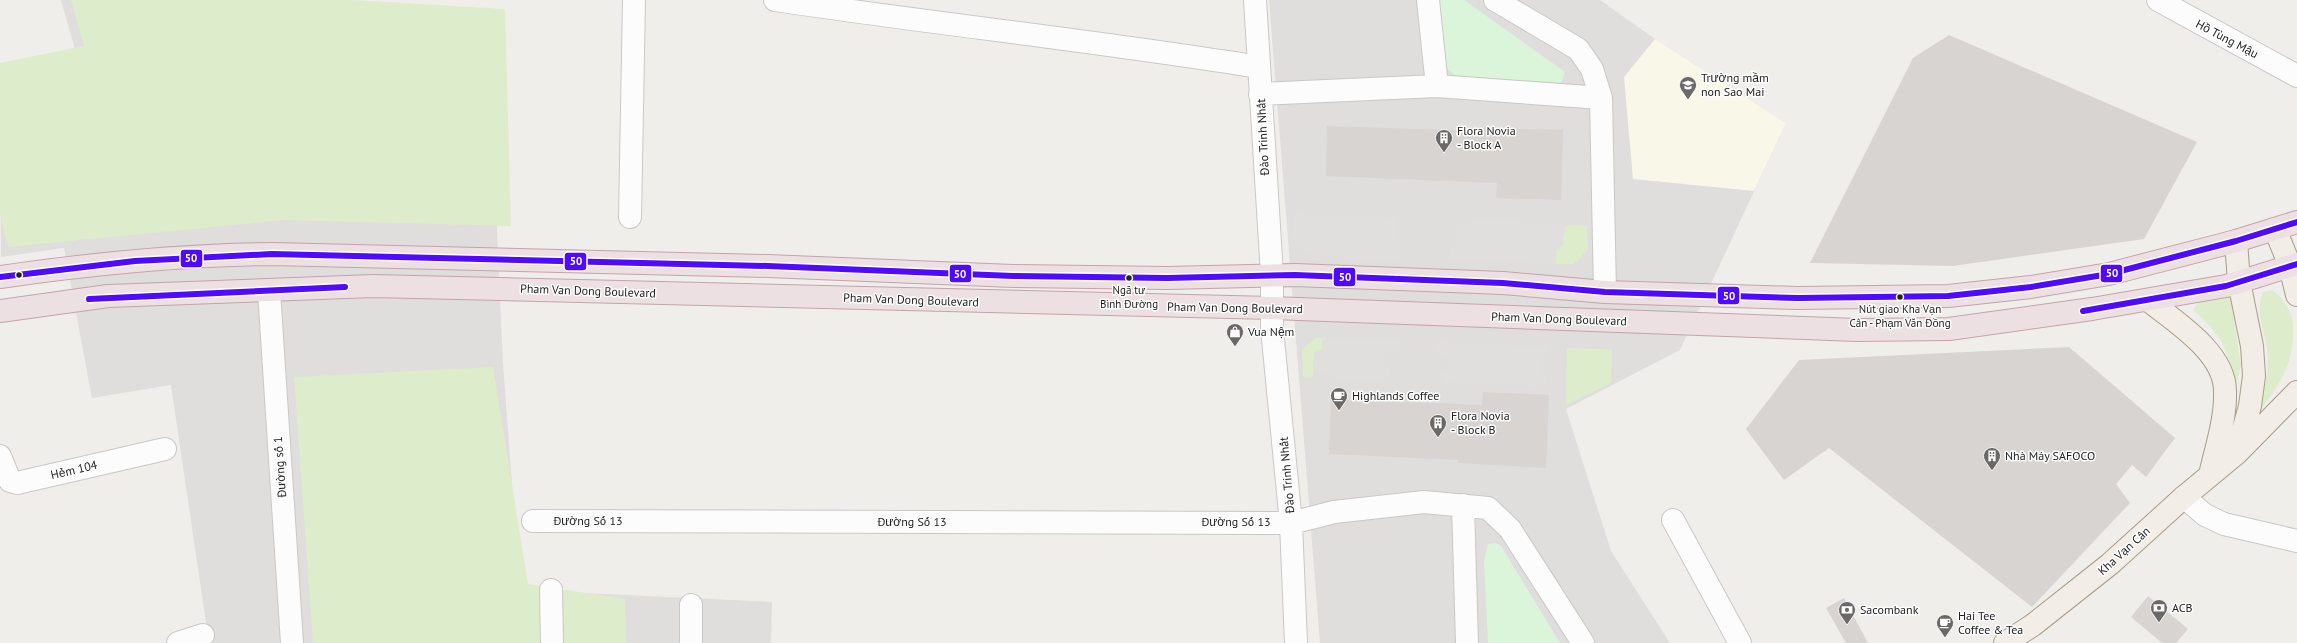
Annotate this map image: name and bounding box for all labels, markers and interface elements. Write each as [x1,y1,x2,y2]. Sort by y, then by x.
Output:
street label: Hồ Tùng Mậu [2193,16,2261,61]
place label: Trường mầm non Sao Mai [1701,70,1769,99]
school or university icon: Trường mầm non Sao Mai [1678,75,1698,100]
street label: Đào Trinh Nhất [1253,98,1272,177]
place label: Flora Novia - Block A [1457,123,1516,152]
building icon: Flora Novia - Block A [1434,128,1454,153]
line badge: 50 [180,249,203,268]
text: 50 [185,251,197,265]
line badge: 50 [564,252,587,271]
text: 50 [570,254,582,268]
line badge: 50 [949,264,972,283]
line badge: 50 [2100,264,2123,283]
text: 50 [2106,266,2118,280]
text: 50 [954,267,966,281]
line badge: 50 [1333,267,1356,287]
unlabelled marker [14,270,24,280]
text: 50 [1339,270,1351,284]
marker: Ngã tư Bình Đường [1124,273,1134,283]
street label: Pham Van Dong Boulevard [520,281,656,300]
place label: Ngã tư Bình Đường [1100,283,1158,311]
line badge: 50 [1717,286,1740,305]
text: 50 [1723,289,1735,303]
street label: Pham Van Dong Boulevard [843,290,979,309]
marker: Nút giao Kha Vạn Cân - Phạm Văn Đồng [1895,292,1905,302]
street label: Pham Van Dong Boulevard [1167,299,1303,316]
place label: Nút giao Kha Vạn Cân - Phạm Văn Đồng [1849,302,1951,330]
street label: Pham Van Dong Boulevard [1491,309,1627,328]
shop icon: Vua Nệm [1225,322,1245,347]
place label: Vua Nệm [1247,324,1294,339]
cafe icon: Highlands Coffee [1329,386,1349,411]
place label: Highlands Coffee [1352,388,1439,403]
place label: Flora Novia - Block B [1451,408,1510,437]
building icon: Flora Novia - Block B [1428,413,1448,438]
street label: Đường số 1 [270,436,289,499]
street label: Đào Trinh Nhất [1276,436,1297,515]
building icon: Nhà Máy SAFOCO [1982,446,2002,471]
place label: Nhà Máy SAFOCO [2005,448,2095,463]
street label: Hẻm 104 [49,457,99,482]
street label: Đường Số 13 [552,513,623,528]
street label: Đường Số 13 [876,514,947,529]
street label: Đường Số 13 [1200,514,1271,529]
street label: Kha Vạn Cân [2094,523,2153,578]
bank icon: ACB [2149,598,2169,623]
bank icon: Sacombank [1837,600,1857,625]
place label: ACB [2172,600,2193,615]
place label: Sacombank [1860,602,1919,617]
place label: Hai Tee Coffee & Tea [1958,608,2023,637]
cafe icon: Hai Tee Coffee & Tea [1935,613,1955,638]

